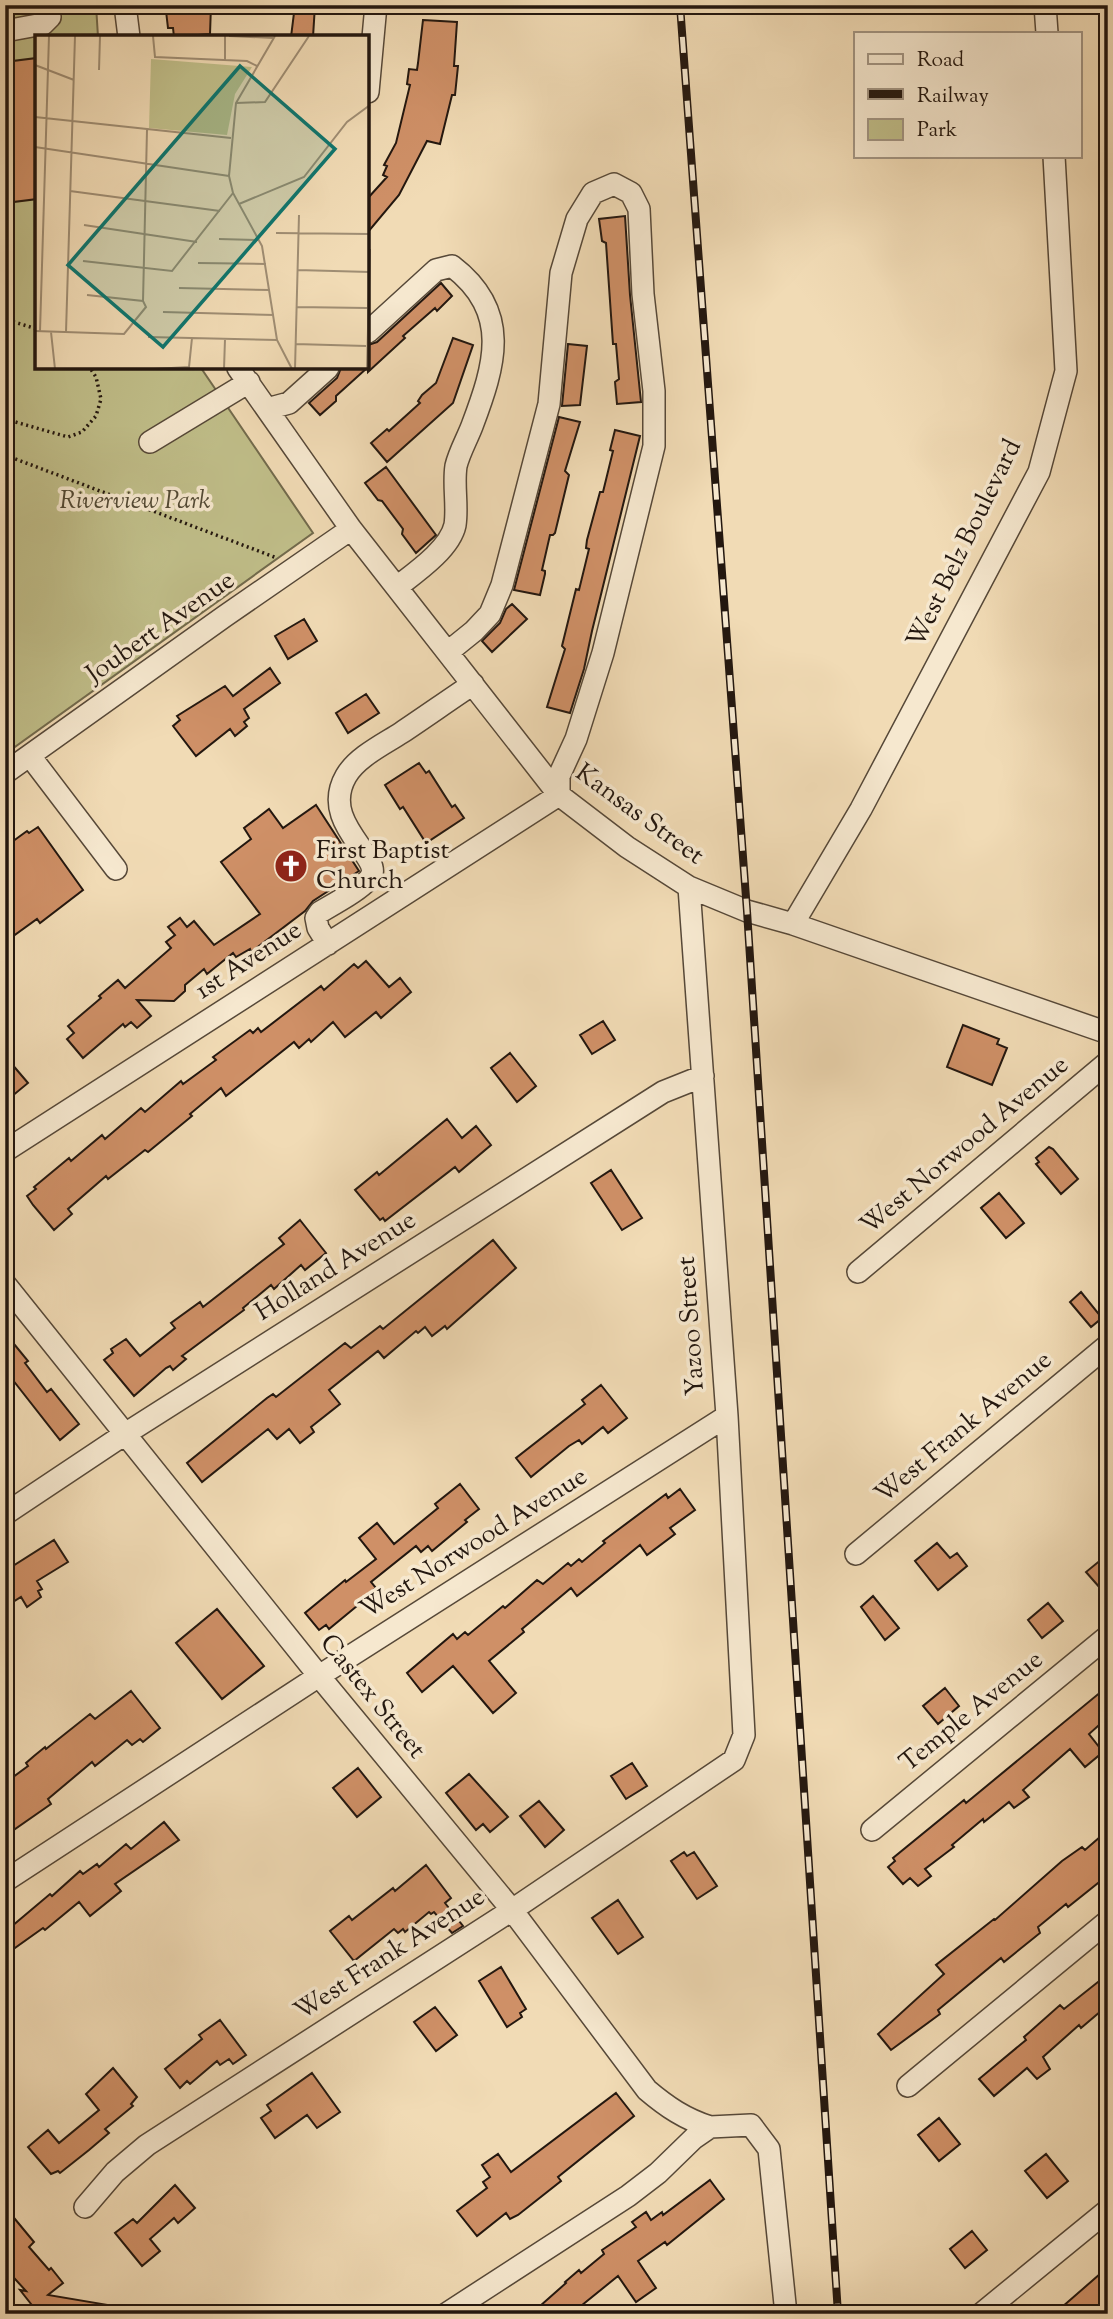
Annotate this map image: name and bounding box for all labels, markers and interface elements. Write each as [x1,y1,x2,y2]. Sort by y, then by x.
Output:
legend [854,32,1082,158]
inset map [35,35,369,369]
text: Road [917,46,964,76]
text: Railway [917,82,989,112]
text: Park [917,116,958,146]
street label: West Belz Boulevard [898,433,1032,655]
park label: Riverview Park [59,483,211,520]
street label: Joubert Avenue [78,563,243,694]
street label: Kansas Street [567,756,711,874]
place label: First Baptist Church [316,833,450,900]
church icon: First Baptist Church [272,847,310,885]
street label: 1st Avenue [188,913,310,1009]
street label: West Norwood Avenue [853,1048,1077,1244]
street label: Holland Avenue [248,1203,424,1331]
street label: Yazoo Street [669,1255,715,1397]
street label: West Frank Avenue [868,1343,1060,1513]
street label: West Norwood Avenue [353,1459,595,1629]
street label: Castex Street [310,1627,434,1767]
street label: Temple Avenue [892,1643,1052,1781]
street label: West Frank Avenue [287,1879,493,2031]

